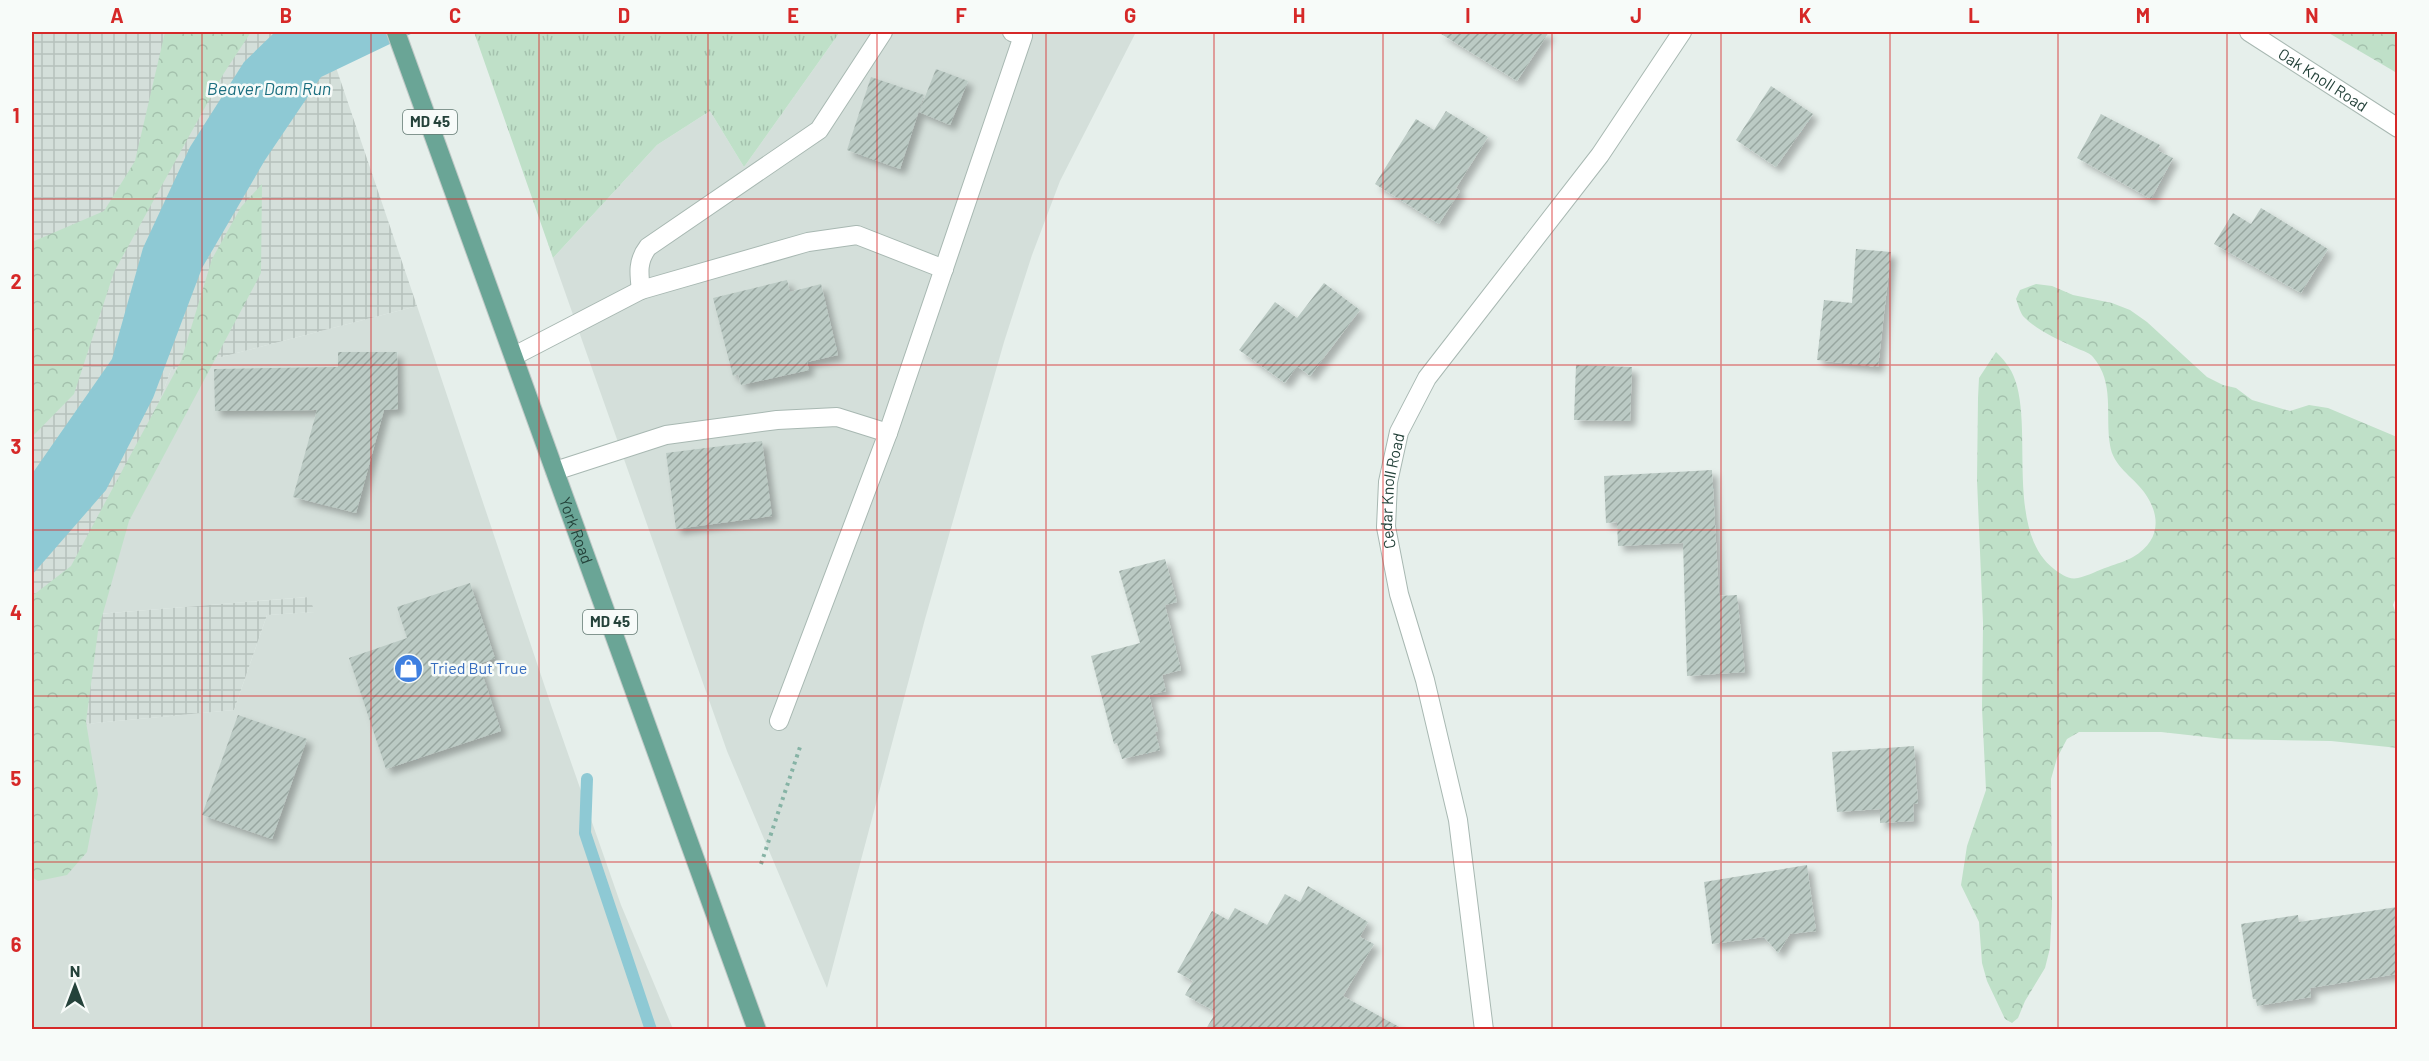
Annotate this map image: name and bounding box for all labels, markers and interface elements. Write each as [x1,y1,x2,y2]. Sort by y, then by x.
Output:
text: A [110,3,124,27]
text: B [280,3,292,27]
text: C [449,3,461,27]
text: D [618,3,630,27]
text: E [787,3,799,27]
text: F [955,3,967,27]
text: G [1124,3,1136,27]
text: H [1293,3,1305,27]
text: I [1465,3,1471,27]
text: J [1630,3,1642,27]
text: K [1799,3,1812,27]
text: L [1968,3,1980,27]
text: M [2136,3,2150,27]
text: N [2305,3,2319,27]
street label: Oak Knoll Road [2275,44,2371,115]
water label: Beaver Dam Run [207,77,331,99]
text: 1 [12,103,20,127]
road number: MD 45 [403,110,457,134]
text: 2 [10,269,22,293]
street label: Cedar Knoll Road [1376,431,1408,551]
text: 3 [11,434,21,458]
street label: York Road [556,494,597,566]
text: 4 [10,600,22,624]
road number: MD 45 [583,610,637,634]
shop icon: Tried But True [393,652,425,684]
place label: Tried But True [430,658,527,677]
text: 5 [11,766,22,790]
text: 6 [11,932,22,956]
north arrow [45,956,105,1016]
text: N [70,961,80,980]

